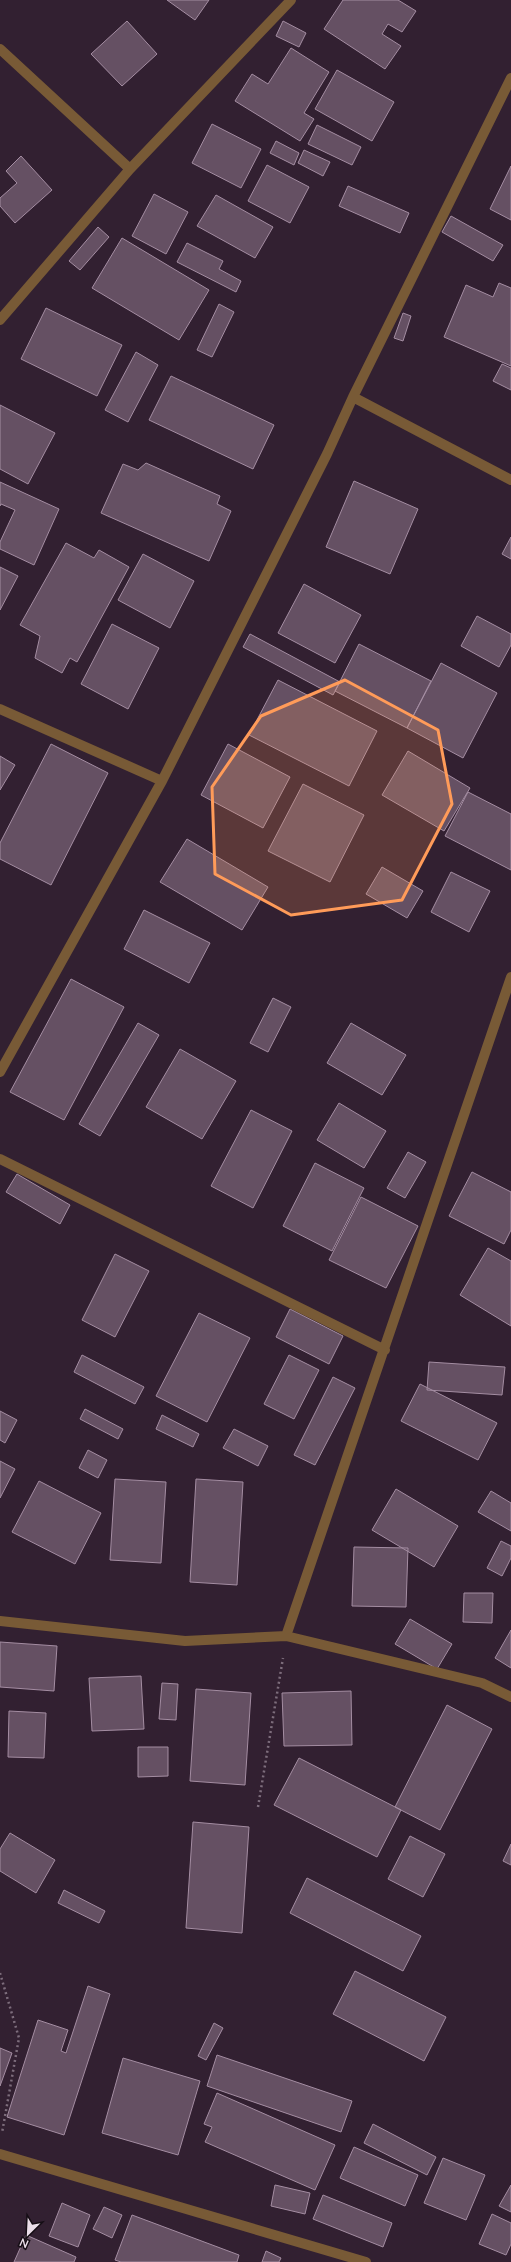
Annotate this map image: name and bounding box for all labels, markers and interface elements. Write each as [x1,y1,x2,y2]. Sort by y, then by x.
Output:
north arrow [8,2214,48,2254]
text: N [17,2236,30,2251]

